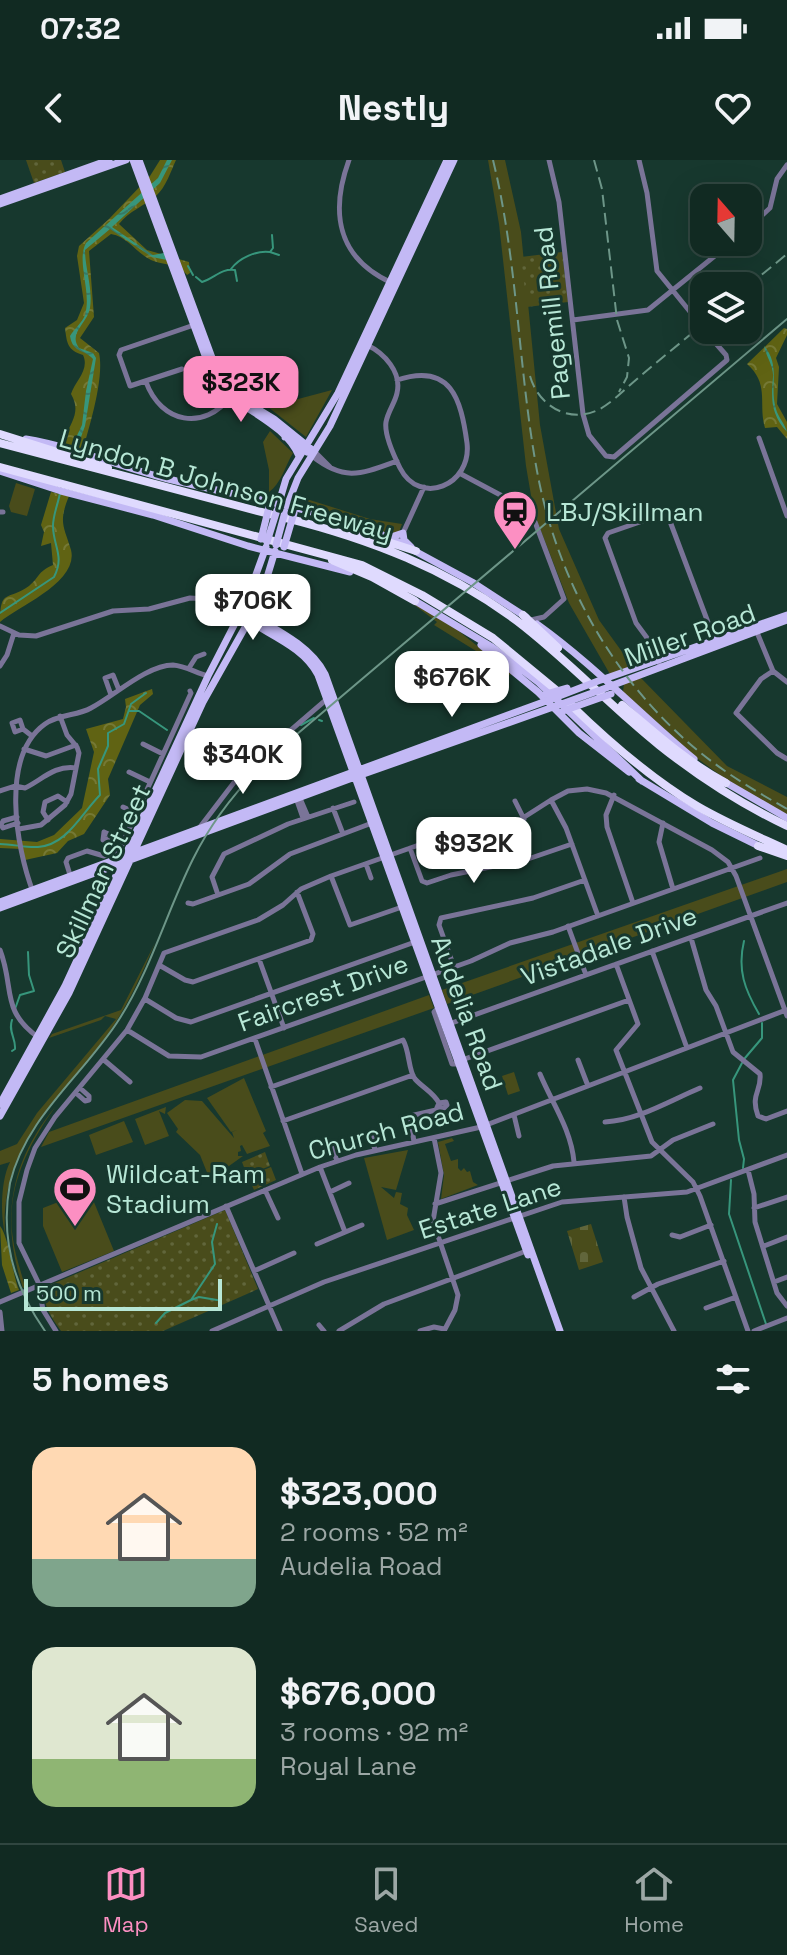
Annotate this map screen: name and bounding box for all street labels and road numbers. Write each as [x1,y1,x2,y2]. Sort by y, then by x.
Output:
street label: Pagemill Road [526,225,578,401]
street label: Lyndon B Johnson Freeway [55,421,397,549]
street label: Miller Road [620,596,760,674]
street label: Skillman Street [48,778,158,964]
street label: Vistadale Drive [516,898,702,994]
street label: Audelia Road [423,931,511,1095]
street label: Faircrest Drive [233,946,413,1040]
street label: Church Road [304,1094,468,1168]
street label: Estate Lane [414,1169,566,1247]

